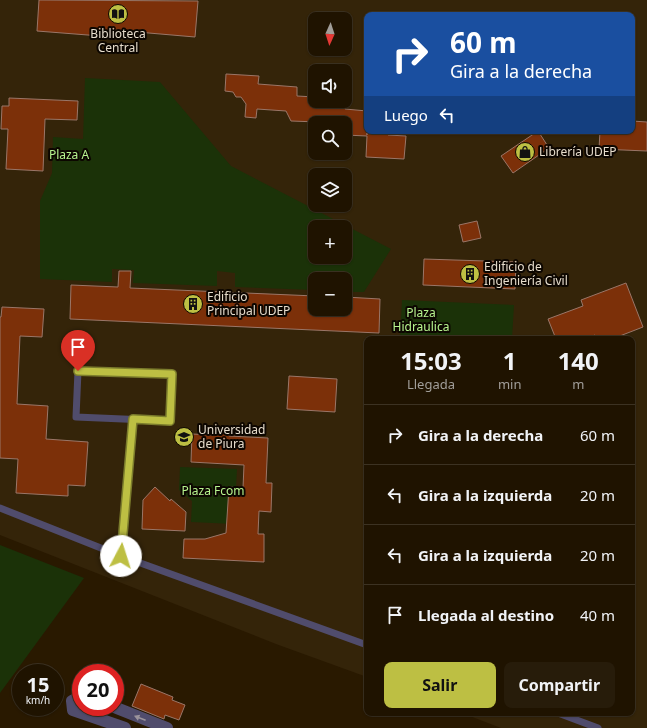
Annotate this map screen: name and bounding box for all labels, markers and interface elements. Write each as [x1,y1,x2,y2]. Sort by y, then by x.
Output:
library icon: Biblioteca Central [107,3,129,25]
north arrow [308,12,352,56]
map controls [308,12,352,316]
text: 60 m [450,23,517,61]
place label: Biblioteca Central [90,25,146,56]
icon: right [384,28,436,80]
text: Gira a la derecha [450,59,592,83]
button: sound [308,64,352,108]
icon: left [436,104,458,126]
text: Luego [384,105,428,125]
button: search [308,116,352,160]
shop icon: Librería UDEP [514,141,536,163]
place label: Librería UDEP [539,143,617,160]
park label: Plaza A [49,146,89,163]
button: layers [308,168,352,212]
button: + [308,220,352,264]
place label: Edificio de Ingeniería Civil [484,258,568,289]
building icon: Edificio de Ingeniería Civil [459,263,481,285]
button: − [308,272,352,316]
place label: Edificio Principal UDEP [207,288,290,319]
building icon: Edificio Principal UDEP [182,293,204,315]
park label: Plaza Hidraulica [393,304,449,335]
pin [61,330,95,371]
icon: arrive [67,336,89,358]
text: 15:03 [400,344,462,377]
text: 1 [503,344,517,377]
text: 140 [558,344,599,377]
text: Llegada [407,375,455,393]
text: min [498,375,521,393]
text: m [572,375,584,393]
place label: Universidad de Piura [198,421,265,452]
icon: right [384,424,406,446]
text: Gira a la derecha [418,425,543,445]
text: 60 m [580,425,615,445]
school or university icon: Universidad de Piura [173,426,195,448]
park label: Plaza Fcom [181,482,245,499]
icon: left [384,484,406,506]
text: Gira a la izquierda [418,485,552,505]
text: 20 m [580,485,615,505]
position arrow [100,535,142,577]
icon: left [384,544,406,566]
text: Gira a la izquierda [418,545,552,565]
text: 20 m [580,545,615,565]
icon: arrive [384,604,406,626]
text: Llegada al destino [418,605,554,625]
text: 40 m [580,605,615,625]
button: Salir [384,662,496,708]
button: Compartir [504,662,615,708]
speed limit sign: 20 [72,664,124,716]
text: 15 [27,671,49,698]
text: km/h [26,693,50,707]
one-way arrow [134,714,146,720]

